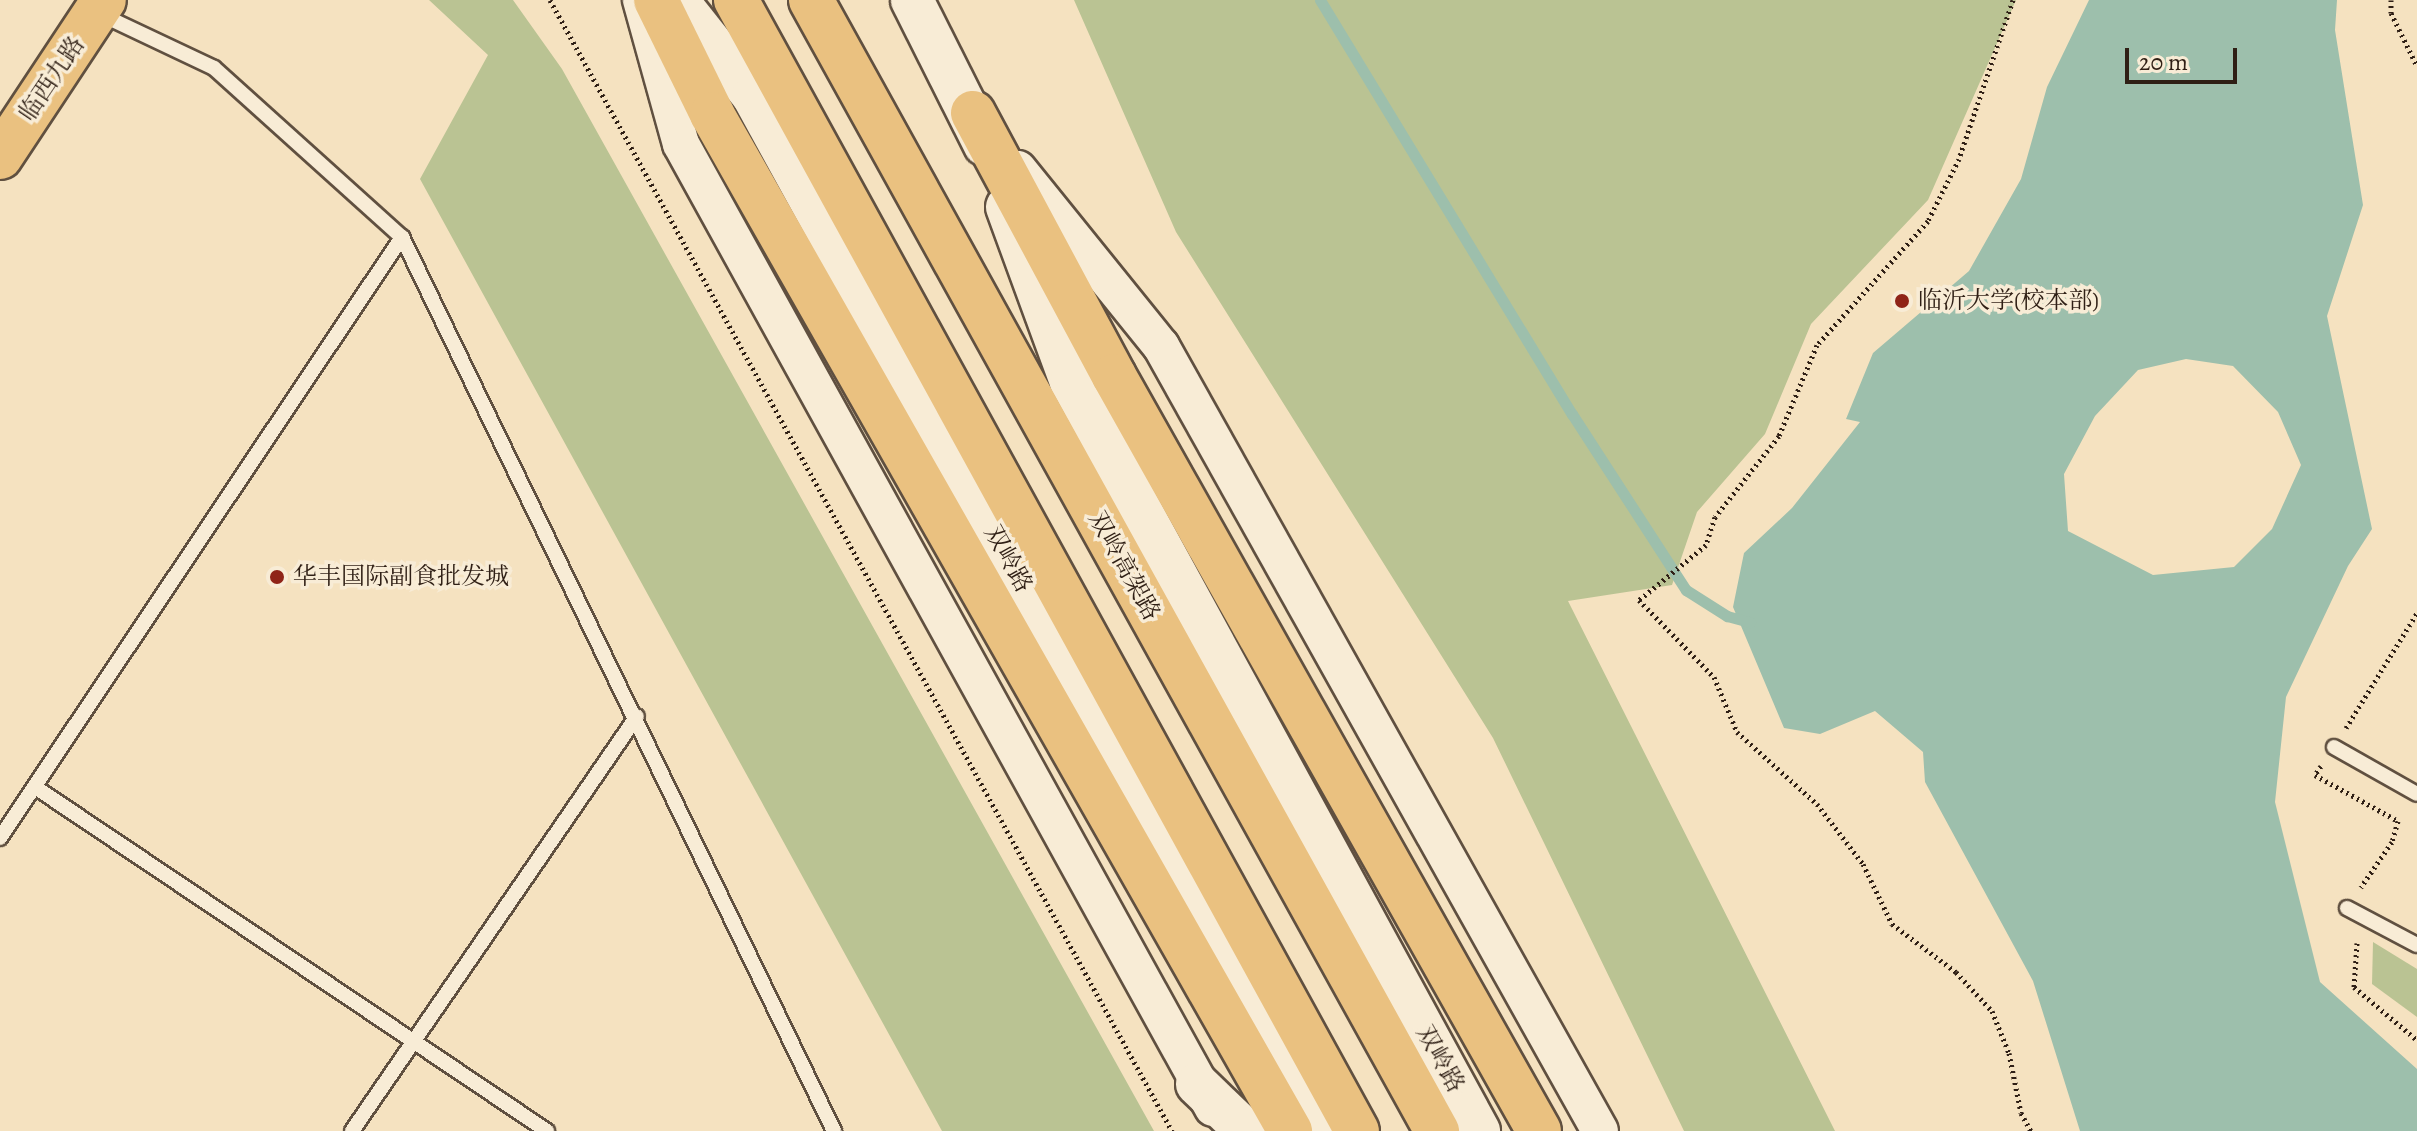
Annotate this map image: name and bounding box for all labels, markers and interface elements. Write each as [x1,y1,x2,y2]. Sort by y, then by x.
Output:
street label: 临西九路 [13,31,91,127]
scale bar [2129,32,2241,82]
text: 20 m [2139,46,2188,78]
place label: 临沂大学(校本部) [1918,287,2099,315]
marker: 临沂大学(校本部) [1893,292,1911,310]
street label: 双岭高架路 [1082,507,1166,625]
street label: 双岭路 [978,521,1038,597]
place label: 华丰国际副食批发城 [293,563,509,591]
marker: 华丰国际副食批发城 [268,568,286,586]
street label: 双岭路 [1410,1021,1470,1097]

